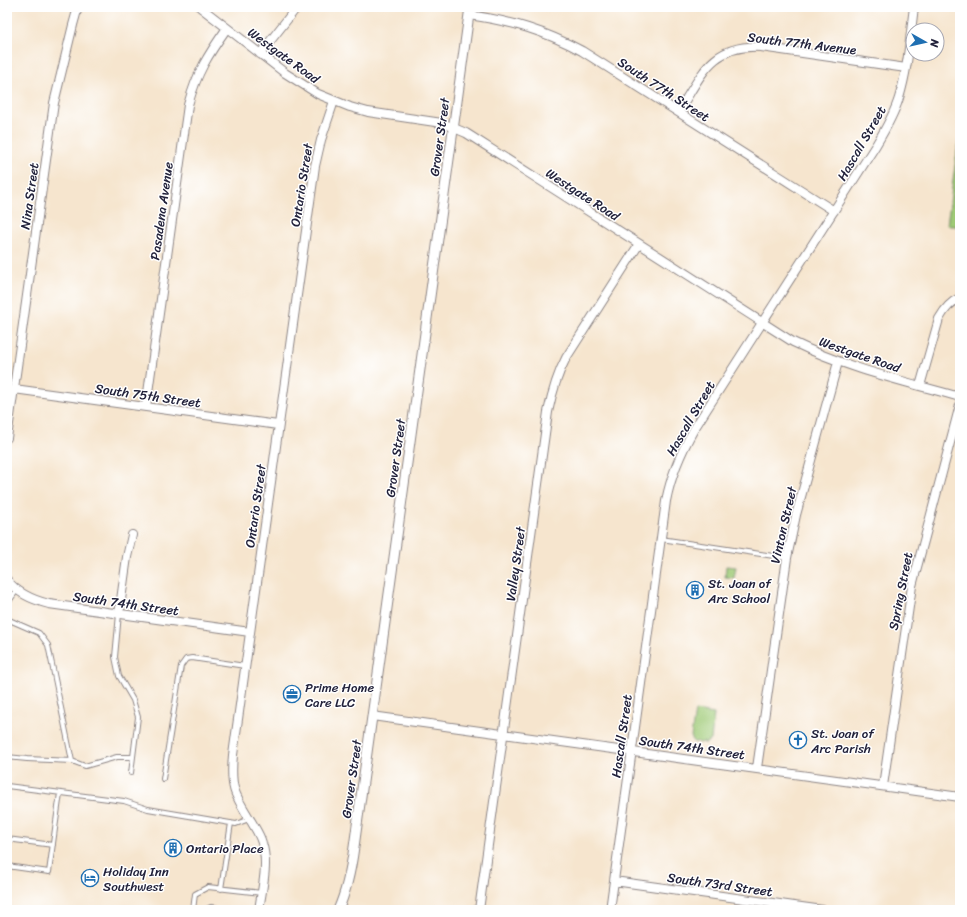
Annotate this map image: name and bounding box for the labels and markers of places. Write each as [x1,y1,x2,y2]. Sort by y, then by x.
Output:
place label: St. Joan of Arc School [707,572,772,610]
building icon: St. Joan of Arc School [685,580,705,600]
place label: Prime Home Care LLC [305,676,374,714]
office icon: Prime Home Care LLC [282,684,302,704]
place label: St. Joan of Arc Parish [810,722,875,760]
church icon: St. Joan of Arc Parish [788,730,808,750]
place label: Ontario Place [186,837,264,860]
building icon: Ontario Place [163,838,183,858]
place label: Holiday Inn Southwest [103,860,169,898]
hotel icon: Holiday Inn Southwest [80,868,100,888]

